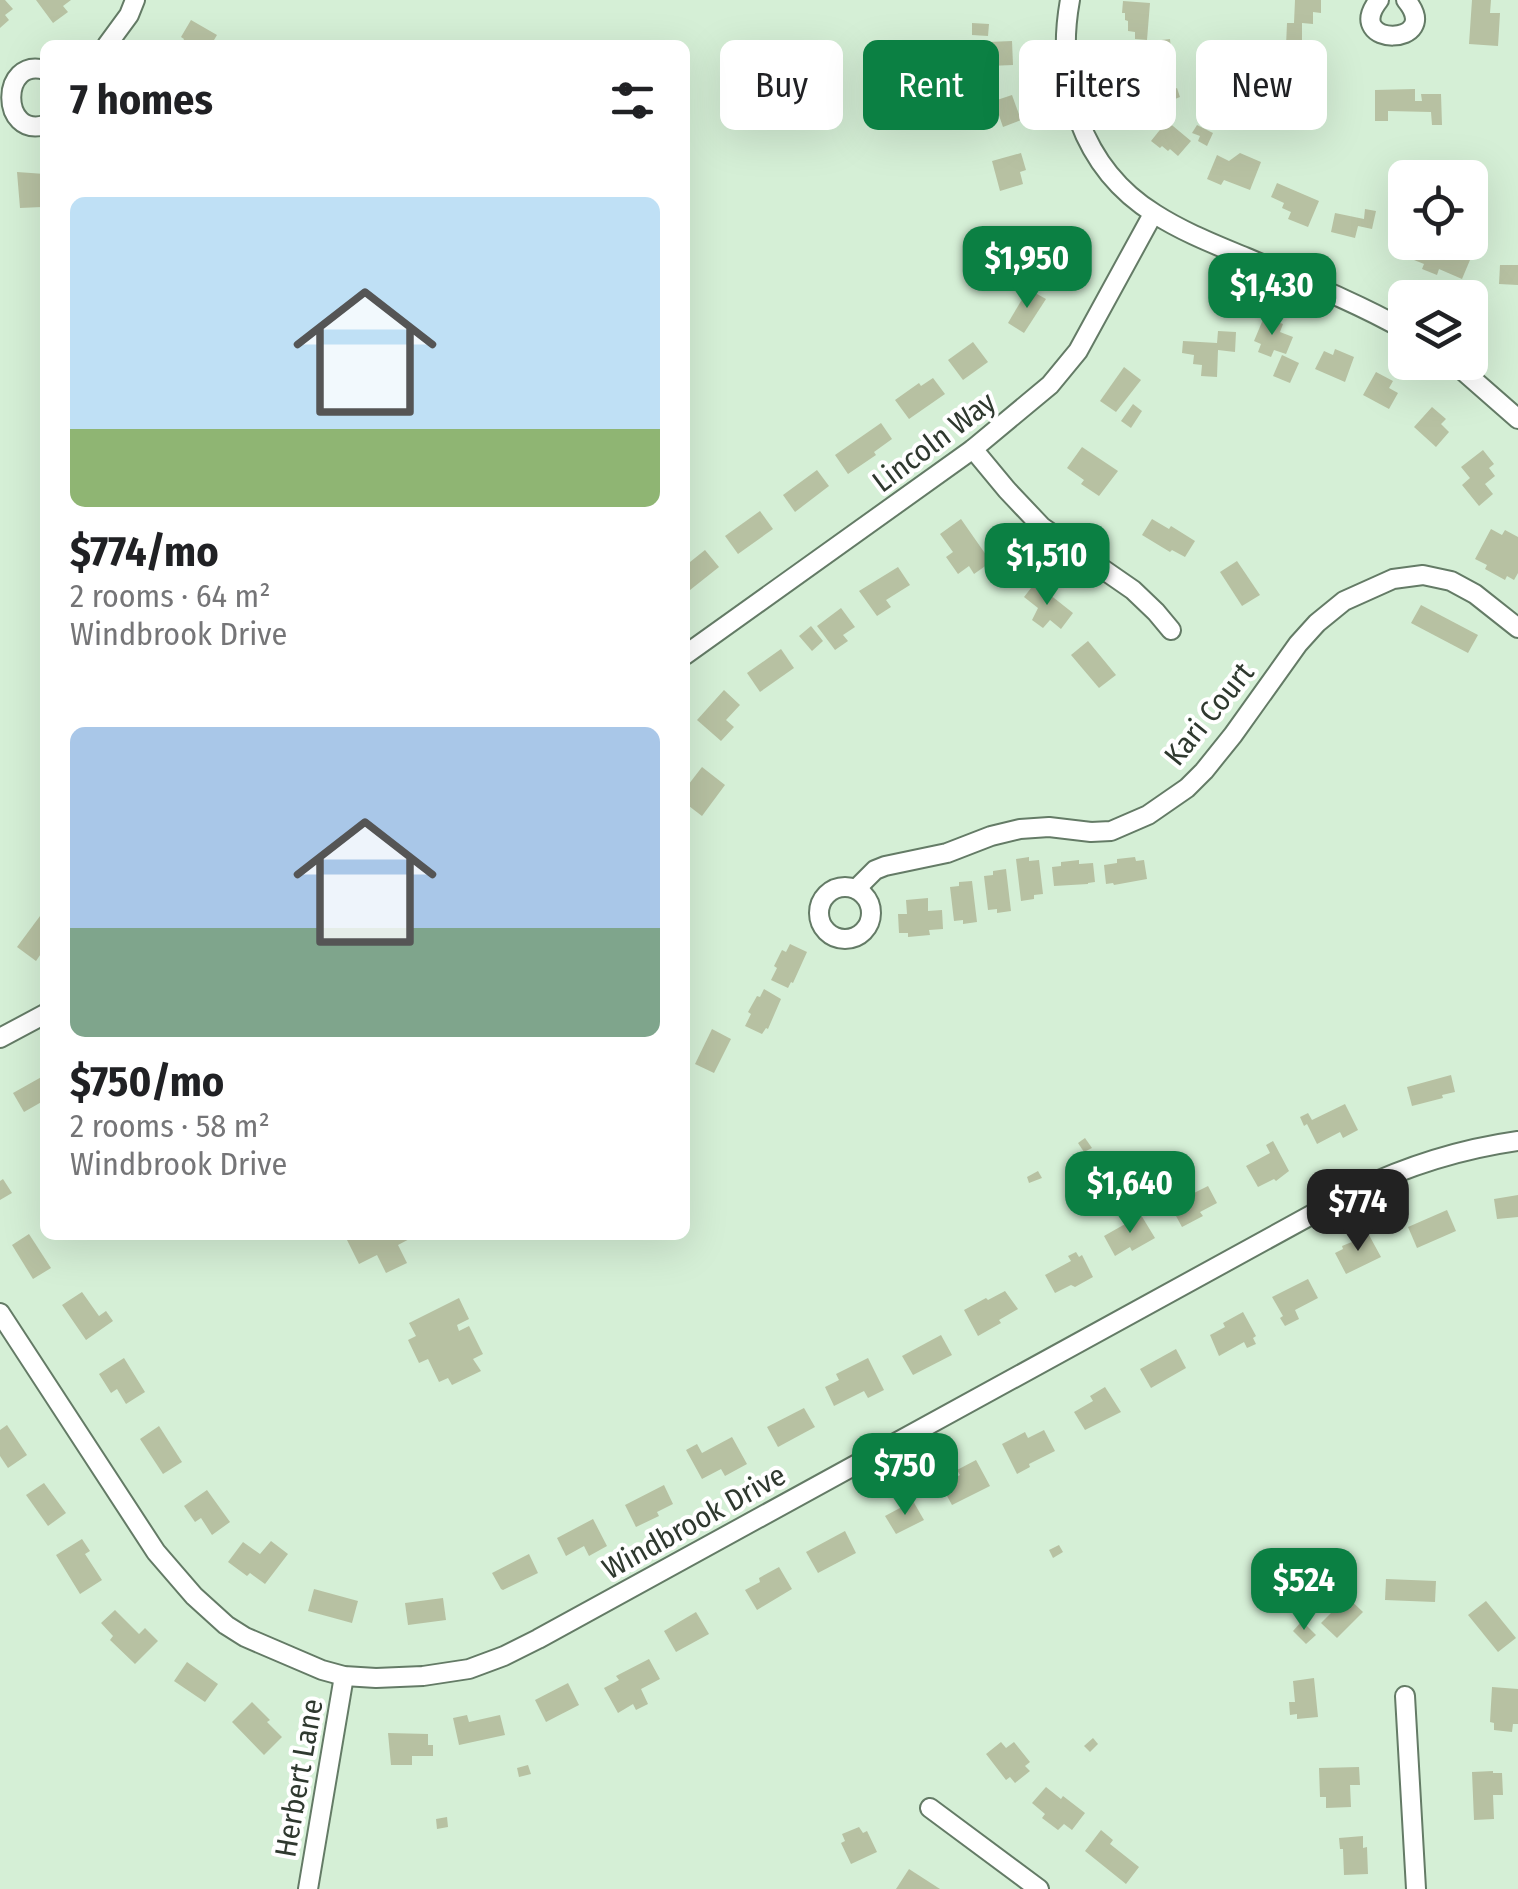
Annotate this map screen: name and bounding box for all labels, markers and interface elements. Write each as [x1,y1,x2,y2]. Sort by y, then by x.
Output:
chip: Buy [720,40,843,130]
chip: Rent [863,40,999,130]
chip: Filters [1019,40,1176,130]
chip: New [1196,40,1327,130]
icon: filters [605,73,660,128]
text: 7 homes [70,75,213,125]
map controls [1388,160,1488,380]
button: locate [1388,160,1488,260]
pin: $1,950 [946,226,1108,311]
text: $1,950 [985,239,1069,277]
pin: $1,430 [1191,253,1353,338]
icon: home [275,262,455,442]
text: $1,430 [1230,266,1314,304]
button: layers [1388,280,1488,380]
street label: Lincoln Way [865,384,1003,500]
pin: $1,510 [966,523,1128,608]
text: $774/mo [70,527,219,577]
text: $1,510 [1007,536,1087,574]
text: 2 rooms · 64 m² [70,577,271,615]
text: Windbrook Drive [70,615,287,653]
street label: Kari Court [1157,655,1261,773]
icon: home [275,792,455,972]
text: $750/mo [70,1057,224,1107]
text: 2 rooms · 58 m² [70,1107,270,1145]
text: Windbrook Drive [70,1145,287,1183]
pin: $1,640 [1049,1151,1211,1236]
text: $1,640 [1087,1164,1173,1202]
pin: $774 [1299,1169,1417,1254]
text: $774 [1329,1182,1387,1220]
pin: $750 [846,1433,964,1518]
text: $750 [874,1446,936,1484]
street label: Windbrook Drive [596,1457,792,1587]
pin: $524 [1245,1548,1363,1633]
text: $524 [1273,1561,1335,1599]
street label: Herbert Lane [267,1696,331,1860]

